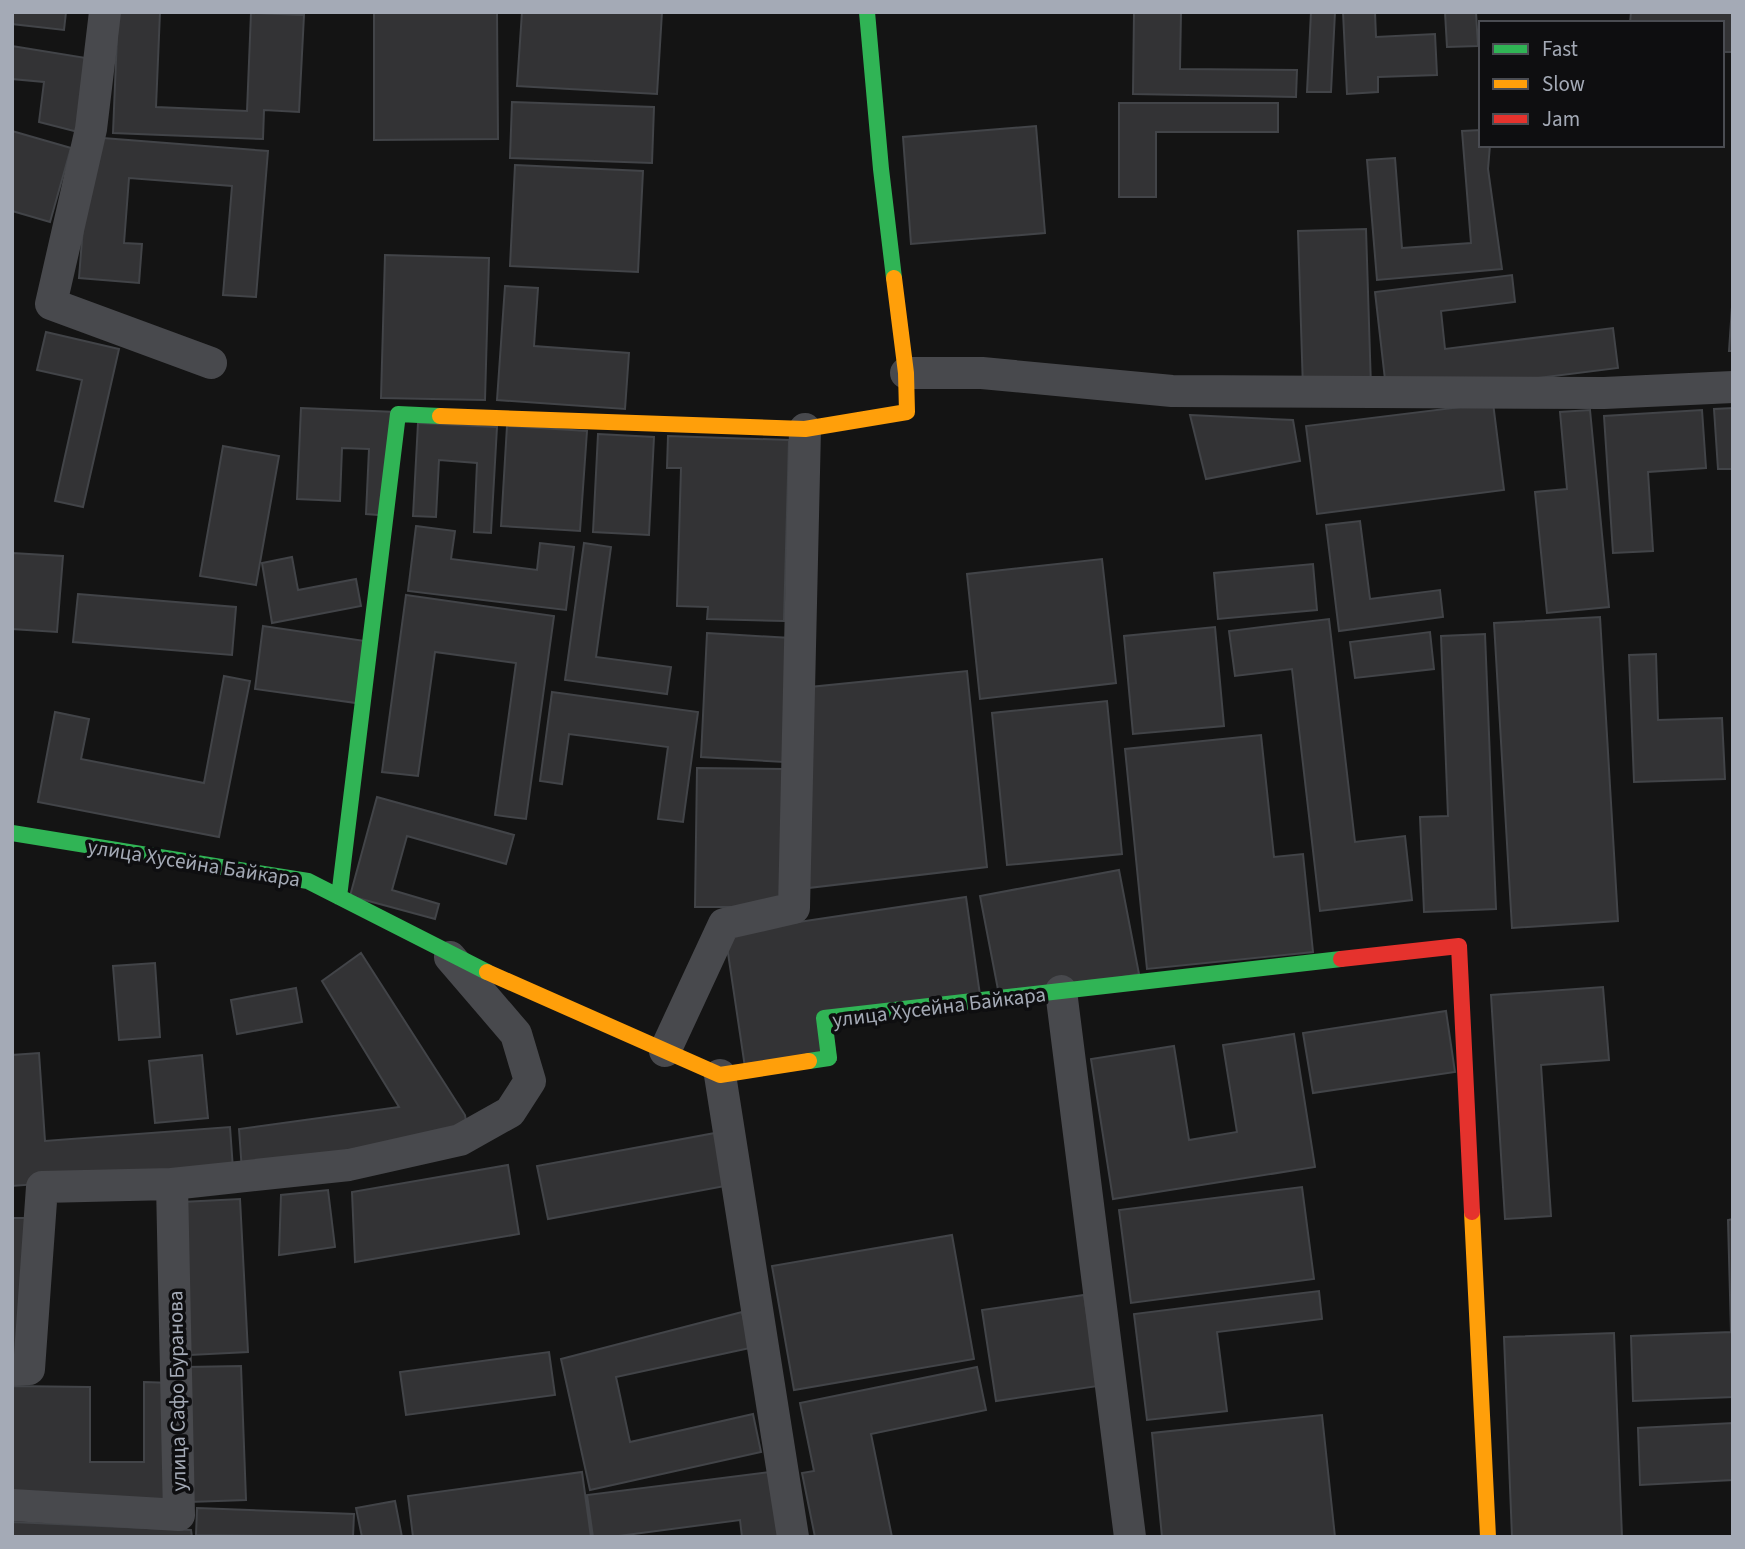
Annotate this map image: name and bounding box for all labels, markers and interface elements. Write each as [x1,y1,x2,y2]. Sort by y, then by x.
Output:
legend [1479,21,1724,147]
text: Fast [1542,34,1578,64]
text: Slow [1542,69,1585,99]
text: Jam [1542,104,1580,134]
street label: улица Хусейна Байкара [86,831,302,895]
street label: улица Хусейна Байкара [831,979,1047,1035]
street label: улица Сафо Буранова [160,1290,194,1492]

